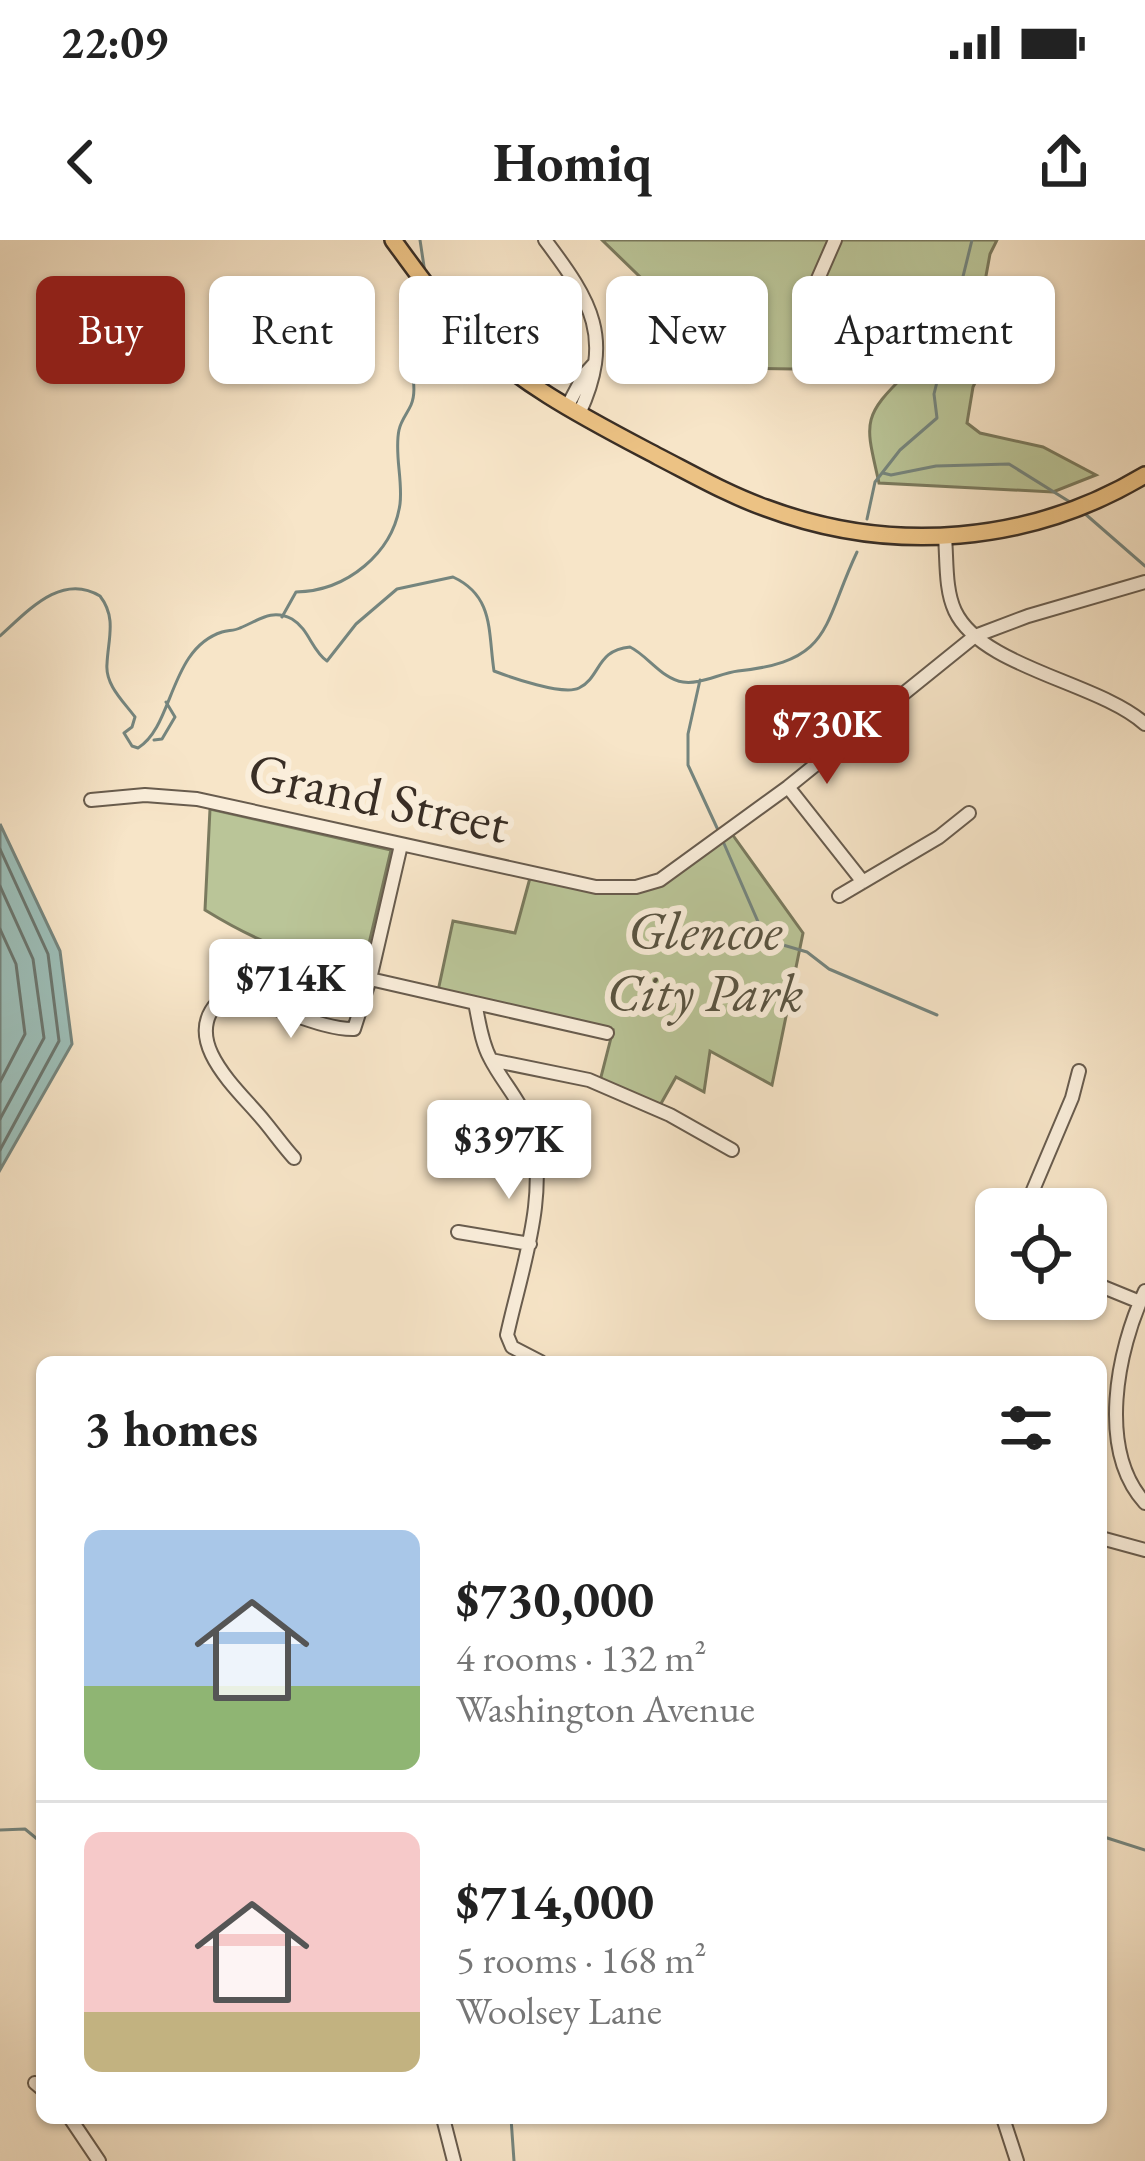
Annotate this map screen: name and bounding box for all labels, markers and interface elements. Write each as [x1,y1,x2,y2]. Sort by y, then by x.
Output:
text: 22:09 [60,13,168,71]
text: Homiq [493,127,652,197]
icon: back [48,129,114,195]
icon: share [1031,129,1097,195]
chip: Buy [36,276,185,384]
chip: Rent [209,276,375,384]
chip: Filters [399,276,582,384]
chip: New [606,276,768,384]
chip: Apartment [792,276,1055,384]
pin: $730K [743,685,911,787]
text: $730K [772,698,882,749]
street label: Grand Street [242,735,516,859]
park label: Glencoe City Park [607,895,804,1027]
pin: $714K [207,939,375,1041]
text: $714K [236,952,346,1003]
pin: $397K [425,1100,593,1202]
text: $397K [454,1113,564,1164]
map controls [975,1188,1107,1320]
button: locate [975,1188,1107,1320]
text: 3 homes [84,1395,258,1461]
icon: filters [993,1395,1059,1461]
text: $730,000 [456,1566,654,1632]
icon: home [180,1578,324,1722]
text: 4 rooms · 132 m² [456,1632,707,1683]
text: Washington Avenue [456,1683,755,1734]
text: $714,000 [456,1868,654,1934]
icon: home [180,1880,324,2024]
text: 5 rooms · 168 m² [456,1934,707,1985]
text: Woolsey Lane [456,1985,662,2036]

